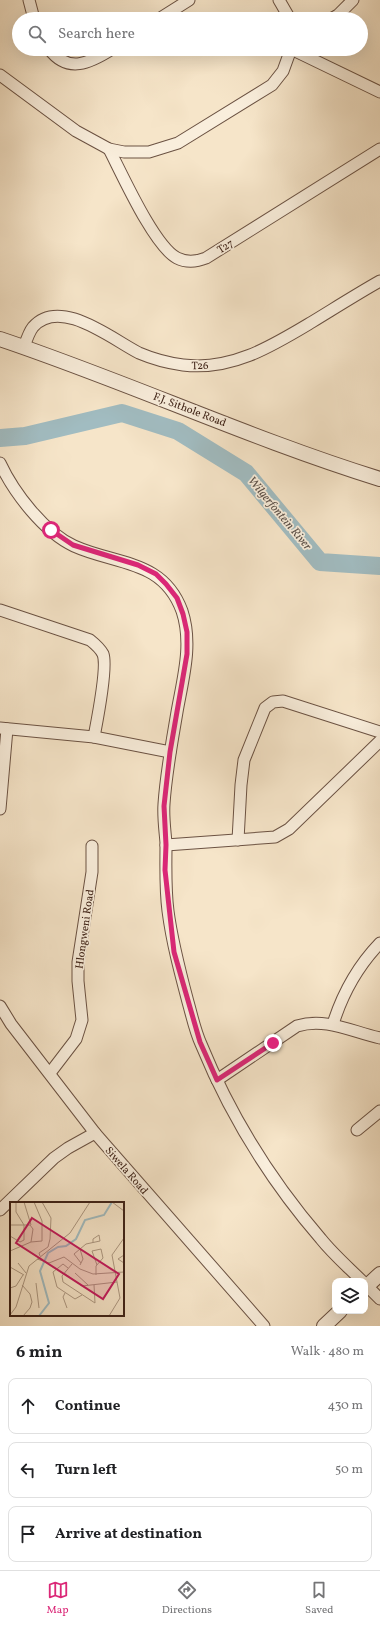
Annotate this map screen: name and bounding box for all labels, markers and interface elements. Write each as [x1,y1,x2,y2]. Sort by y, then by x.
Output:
search box [12,12,368,56]
icon: search [26,23,48,45]
text: Search here [58,24,135,45]
street label: T27 [215,237,237,258]
street label: T26 [191,359,209,374]
street label: F.J. Sithole Road [151,390,228,431]
water label: Wilgerfontein River [244,473,315,554]
route start [42,521,60,539]
street label: Hlongweni Road [72,888,98,970]
route end [264,1034,282,1052]
street label: Siwela Road [101,1144,151,1198]
inset map [10,1202,124,1316]
map controls [332,1278,368,1314]
button: layers [332,1278,368,1314]
text: 6 min [16,1341,62,1364]
text: Walk · 480 m [291,1343,364,1361]
icon: ahead [17,1395,39,1417]
text: Continue [55,1396,120,1417]
text: 430 m [327,1397,363,1415]
icon: left [17,1459,39,1481]
text: Turn left [55,1460,117,1481]
text: 50 m [335,1461,363,1479]
icon: arrive [17,1523,39,1545]
text: Arrive at destination [55,1524,202,1545]
tab: Map [47,1579,69,1618]
tab: Directions [162,1579,212,1618]
tab: Saved [305,1579,333,1618]

